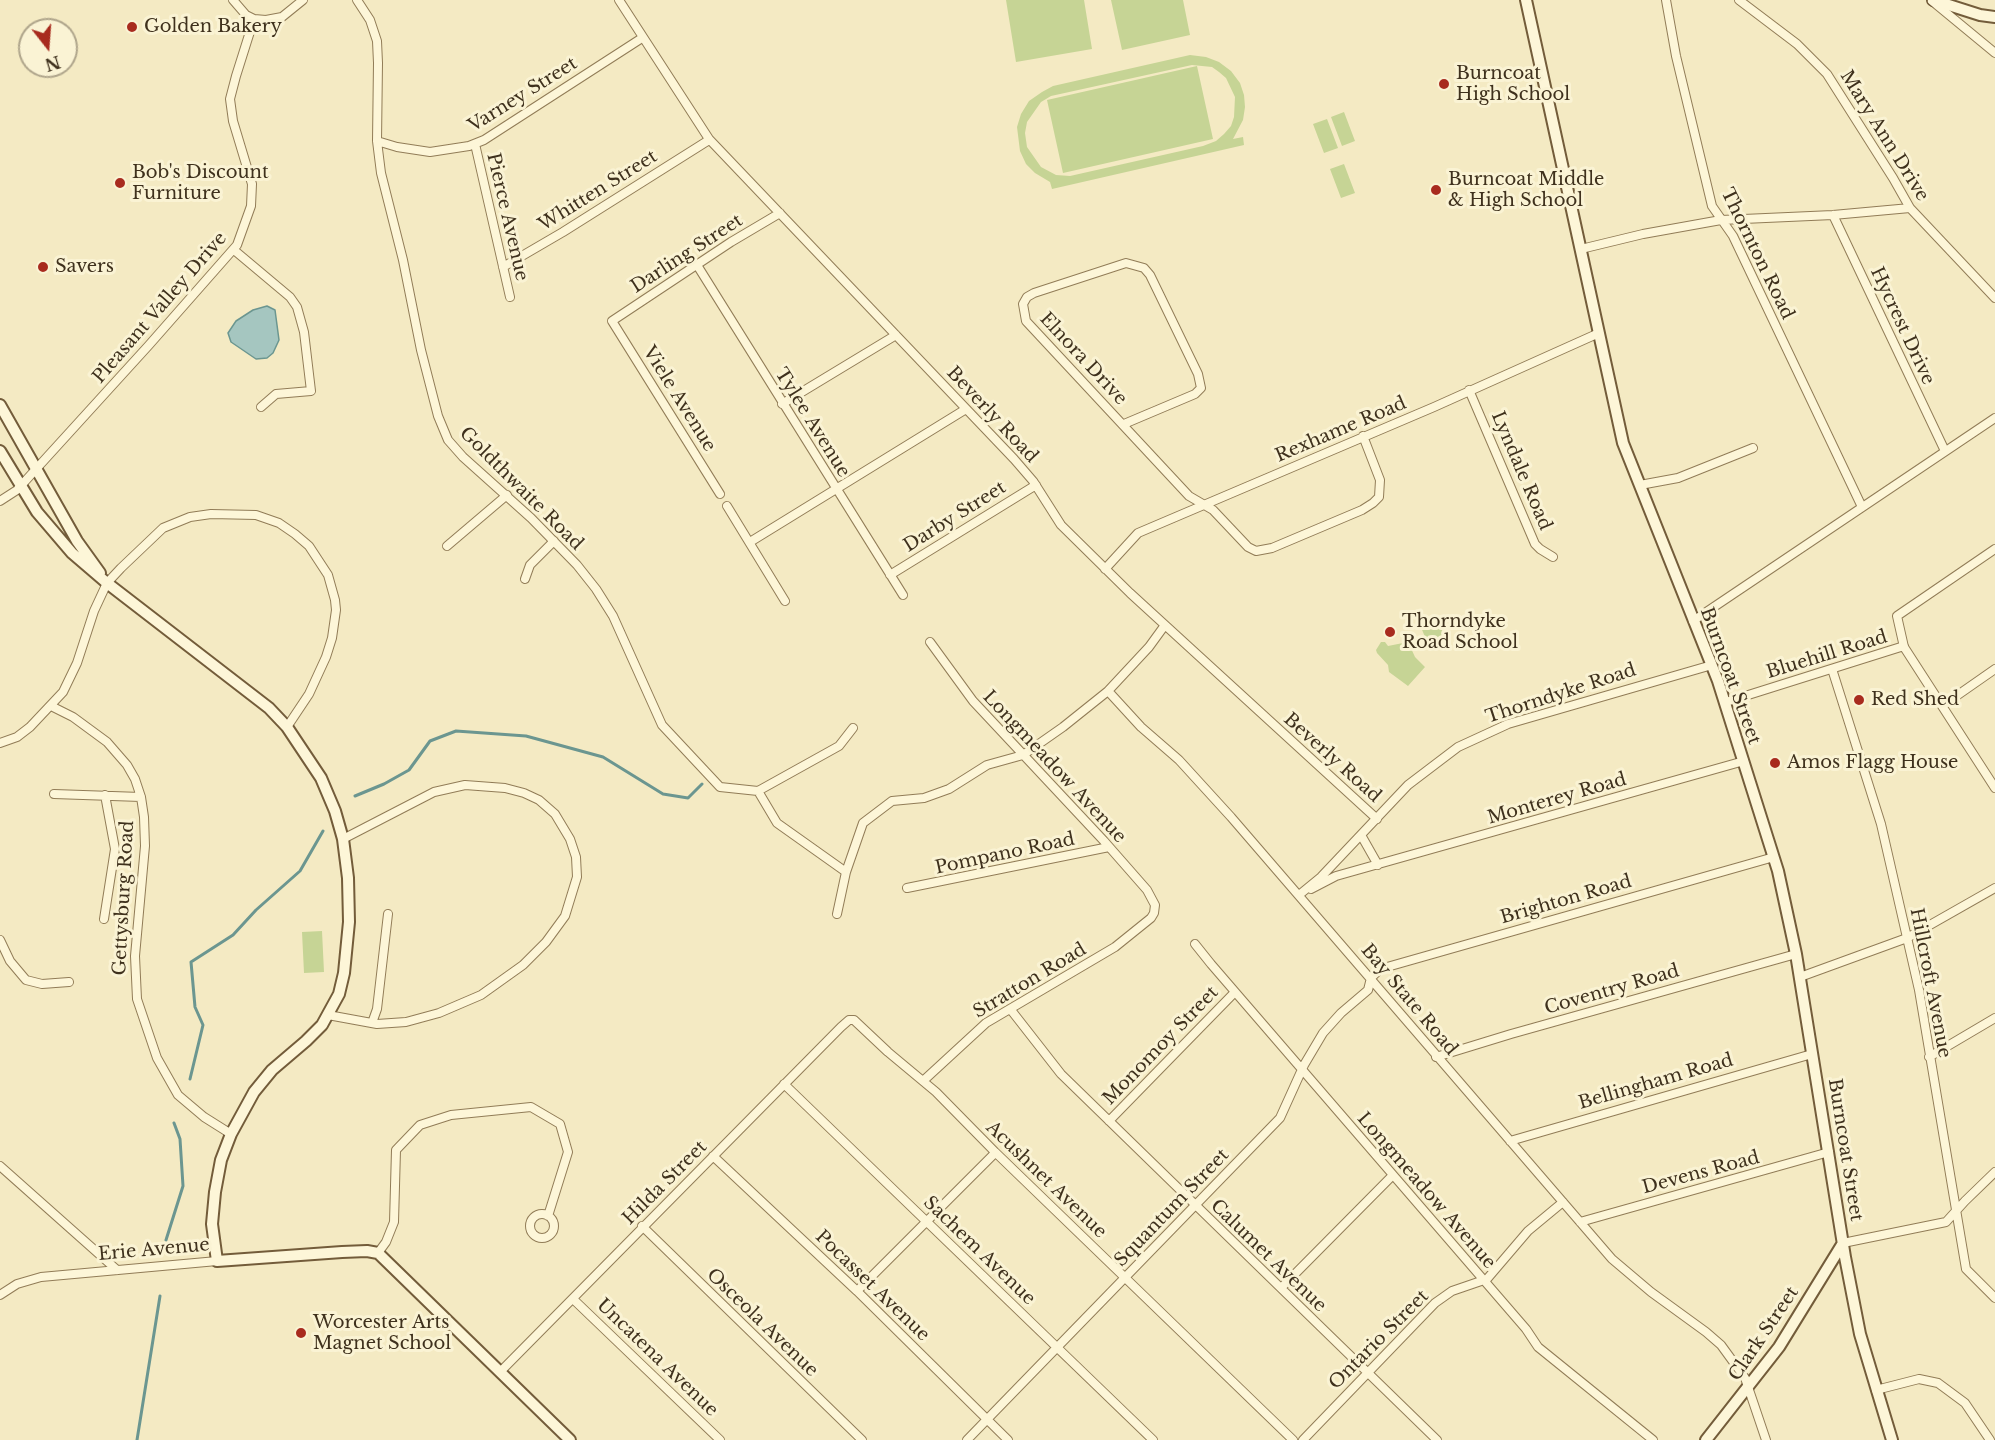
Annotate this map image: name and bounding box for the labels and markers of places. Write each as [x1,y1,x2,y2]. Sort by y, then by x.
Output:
place label: Golden Bakery [144,16,282,38]
marker: Golden Bakery [125,20,139,34]
place label: Burncoat High School [1456,63,1570,106]
marker: Burncoat High School [1437,77,1451,91]
place label: Bob's Discount Furniture [132,162,269,204]
place label: Burncoat Middle & High School [1448,169,1604,212]
marker: Bob's Discount Furniture [113,176,127,190]
marker: Burncoat Middle & High School [1429,183,1443,197]
place label: Savers [55,256,114,278]
marker: Savers [36,260,50,274]
place label: Thorndyke Road School [1402,611,1518,654]
marker: Thorndyke Road School [1383,625,1397,639]
place label: Red Shed [1871,689,1959,711]
marker: Red Shed [1852,693,1866,707]
place label: Amos Flagg House [1787,752,1958,774]
marker: Amos Flagg House [1768,756,1782,770]
place label: Worcester Arts Magnet School [313,1312,451,1354]
marker: Worcester Arts Magnet School [294,1326,308,1340]

